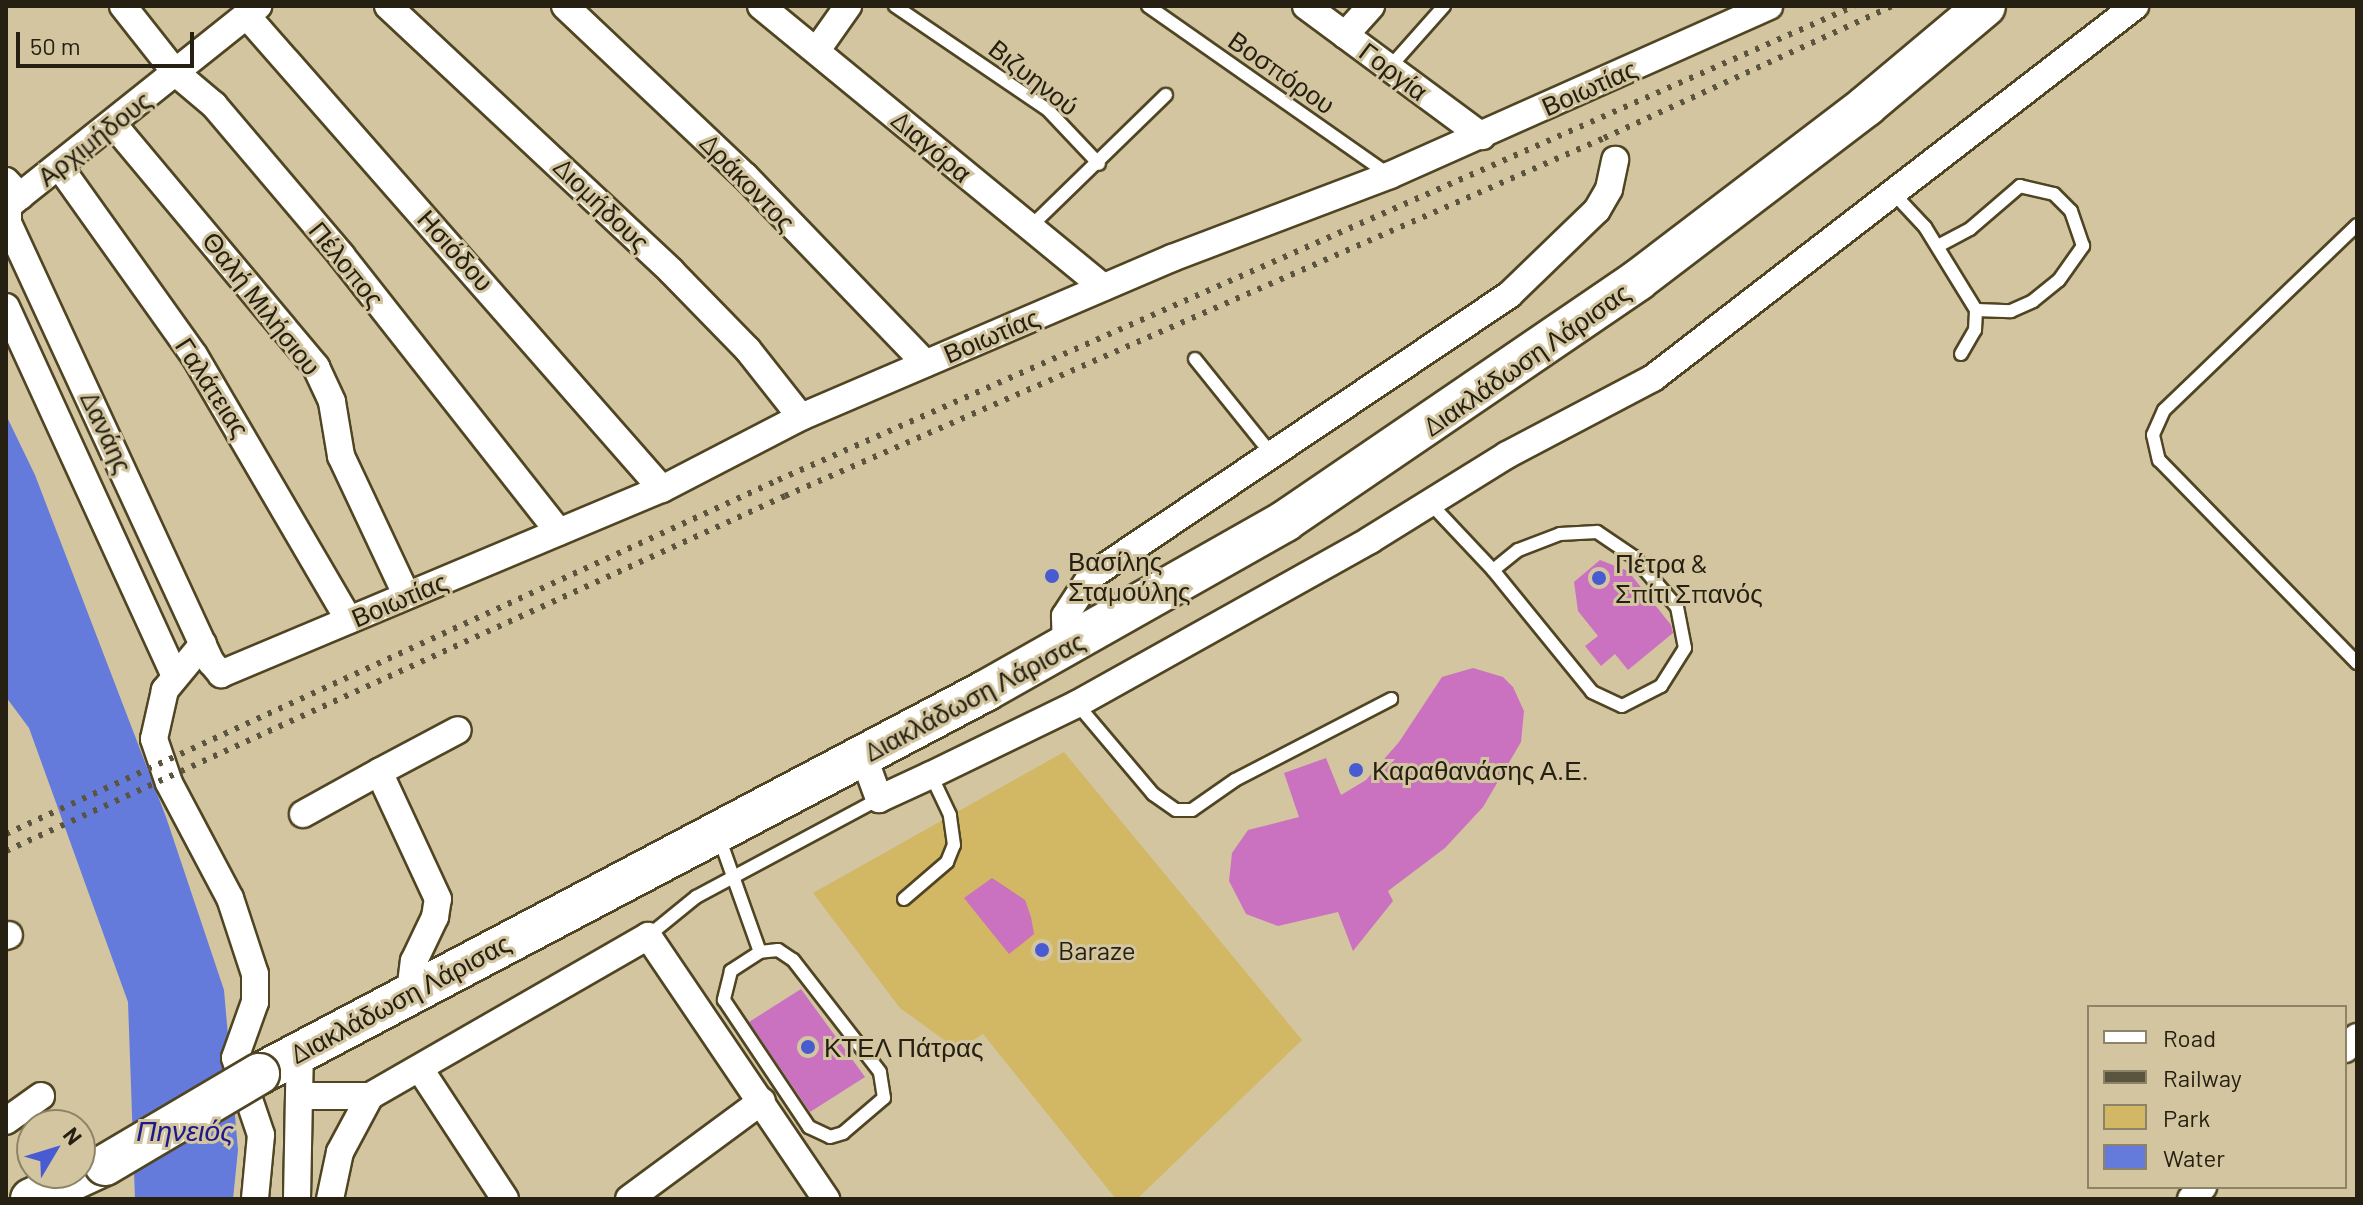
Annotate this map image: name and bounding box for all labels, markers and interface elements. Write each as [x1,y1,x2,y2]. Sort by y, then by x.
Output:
scale bar [20,16,198,66]
street label: Βοσπόρου [1223,24,1341,120]
text: 50 m [30,31,81,60]
street label: Βιζυηνού [983,32,1085,122]
street label: Γοργία [1354,35,1434,107]
street label: Βοιωτίας [1536,52,1642,122]
street label: Αρχιμήδους [31,84,157,192]
street label: Διαγόρα [886,104,978,188]
street label: Δράκοντος [694,127,802,237]
street label: Διομήδους [548,151,656,257]
street label: Ησιόδου [412,203,500,297]
street label: Πέλοπος [303,215,391,313]
street label: Θαλή Μιλήσιου [196,225,328,381]
street label: Διακλάδωση Λάρισας [1417,276,1635,442]
street label: Βοιωτίας [938,301,1044,369]
street label: Γαλάτειας [169,331,257,443]
street label: Δανάης [75,386,139,478]
place label: Βασίλης Σταμούλης [1068,545,1191,606]
place label: Πέτρα & Σπίτι Σπανός [1615,547,1763,608]
street label: Βοιωτίας [346,565,452,633]
marker: Βασίλης Σταμούλης [1043,567,1061,585]
marker: Πέτρα & Σπίτι Σπανός [1590,569,1608,587]
street label: Διακλάδωση Λάρισας [858,625,1090,767]
place label: Καραθανάσης Α.Ε. [1372,754,1589,786]
marker: Καραθανάσης Α.Ε. [1347,761,1365,779]
street label: Διακλάδωση Λάρισας [284,927,516,1069]
place label: Baraze [1058,934,1136,966]
marker: Baraze [1033,941,1051,959]
legend [2087,1005,2347,1189]
text: Road [2163,1023,2216,1052]
place label: ΚΤΕΛ Πάτρας [824,1031,984,1063]
marker: ΚΤΕΛ Πάτρας [799,1038,817,1056]
text: Railway [2163,1063,2242,1092]
text: Park [2163,1103,2210,1132]
north arrow [16,1109,96,1189]
water label: Πηνειός [136,1113,234,1147]
text: N [59,1122,88,1149]
text: Water [2163,1143,2225,1172]

